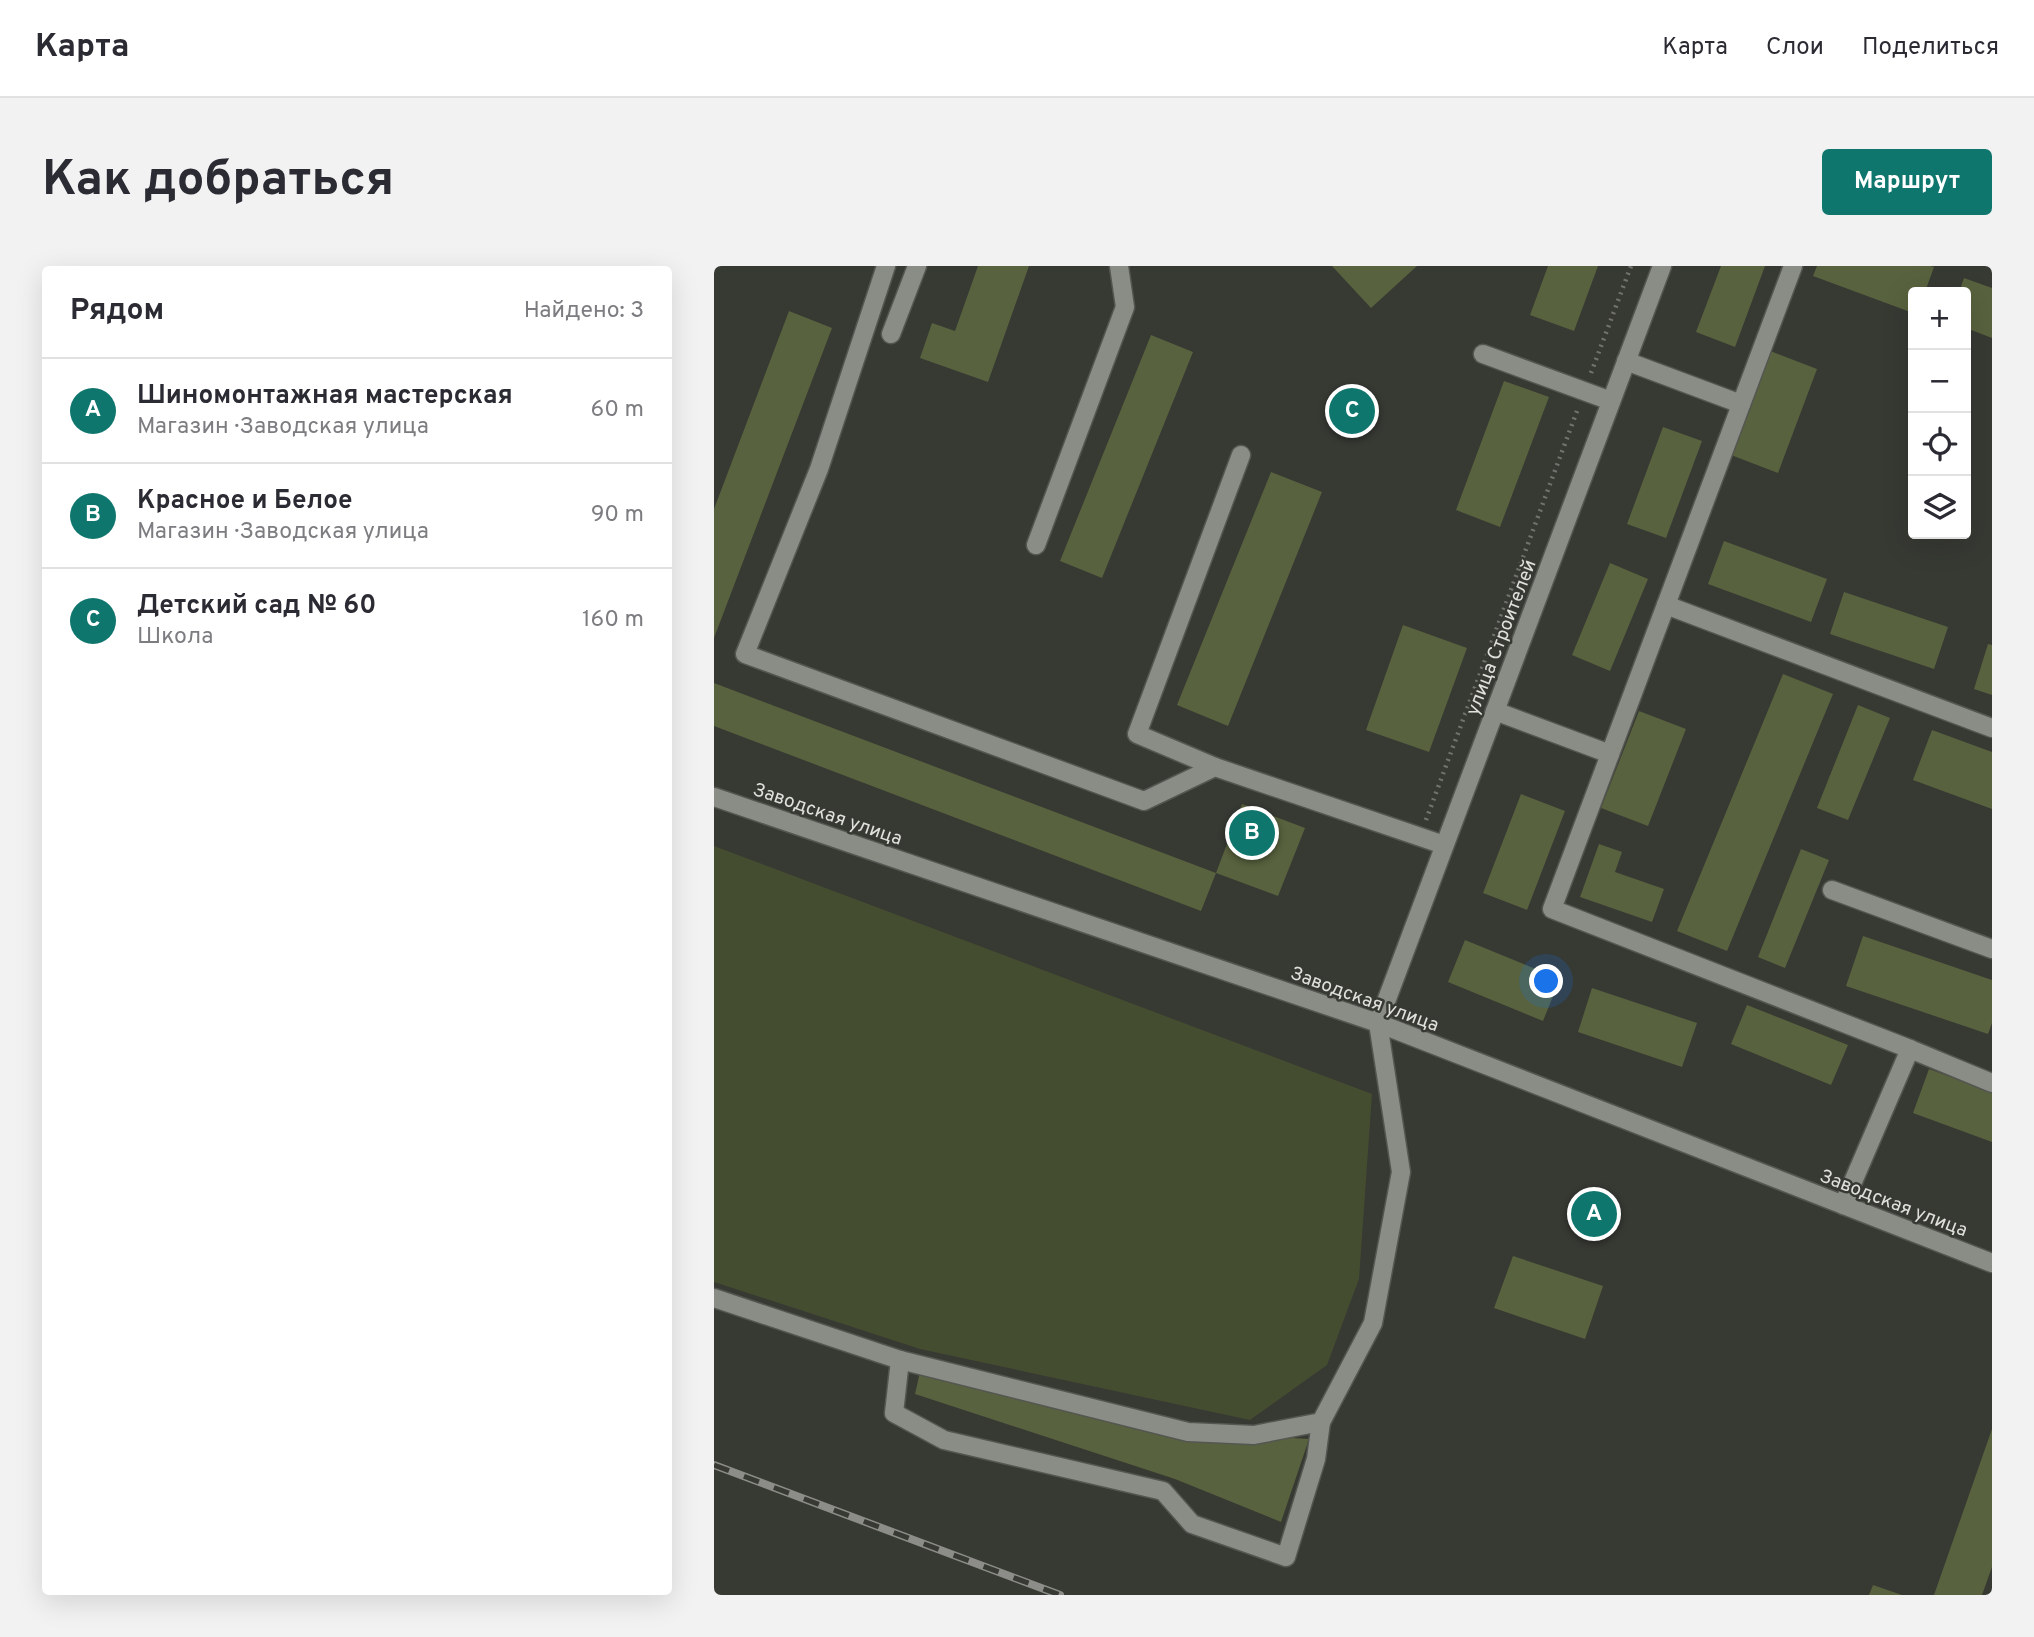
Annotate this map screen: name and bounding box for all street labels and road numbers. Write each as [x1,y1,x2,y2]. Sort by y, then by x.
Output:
street label: улица Строителей [1461,556,1543,719]
street label: Заводская улица [750,778,905,852]
street label: Заводская улица [1287,962,1442,1038]
street label: Заводская улица [1816,1165,1971,1243]

